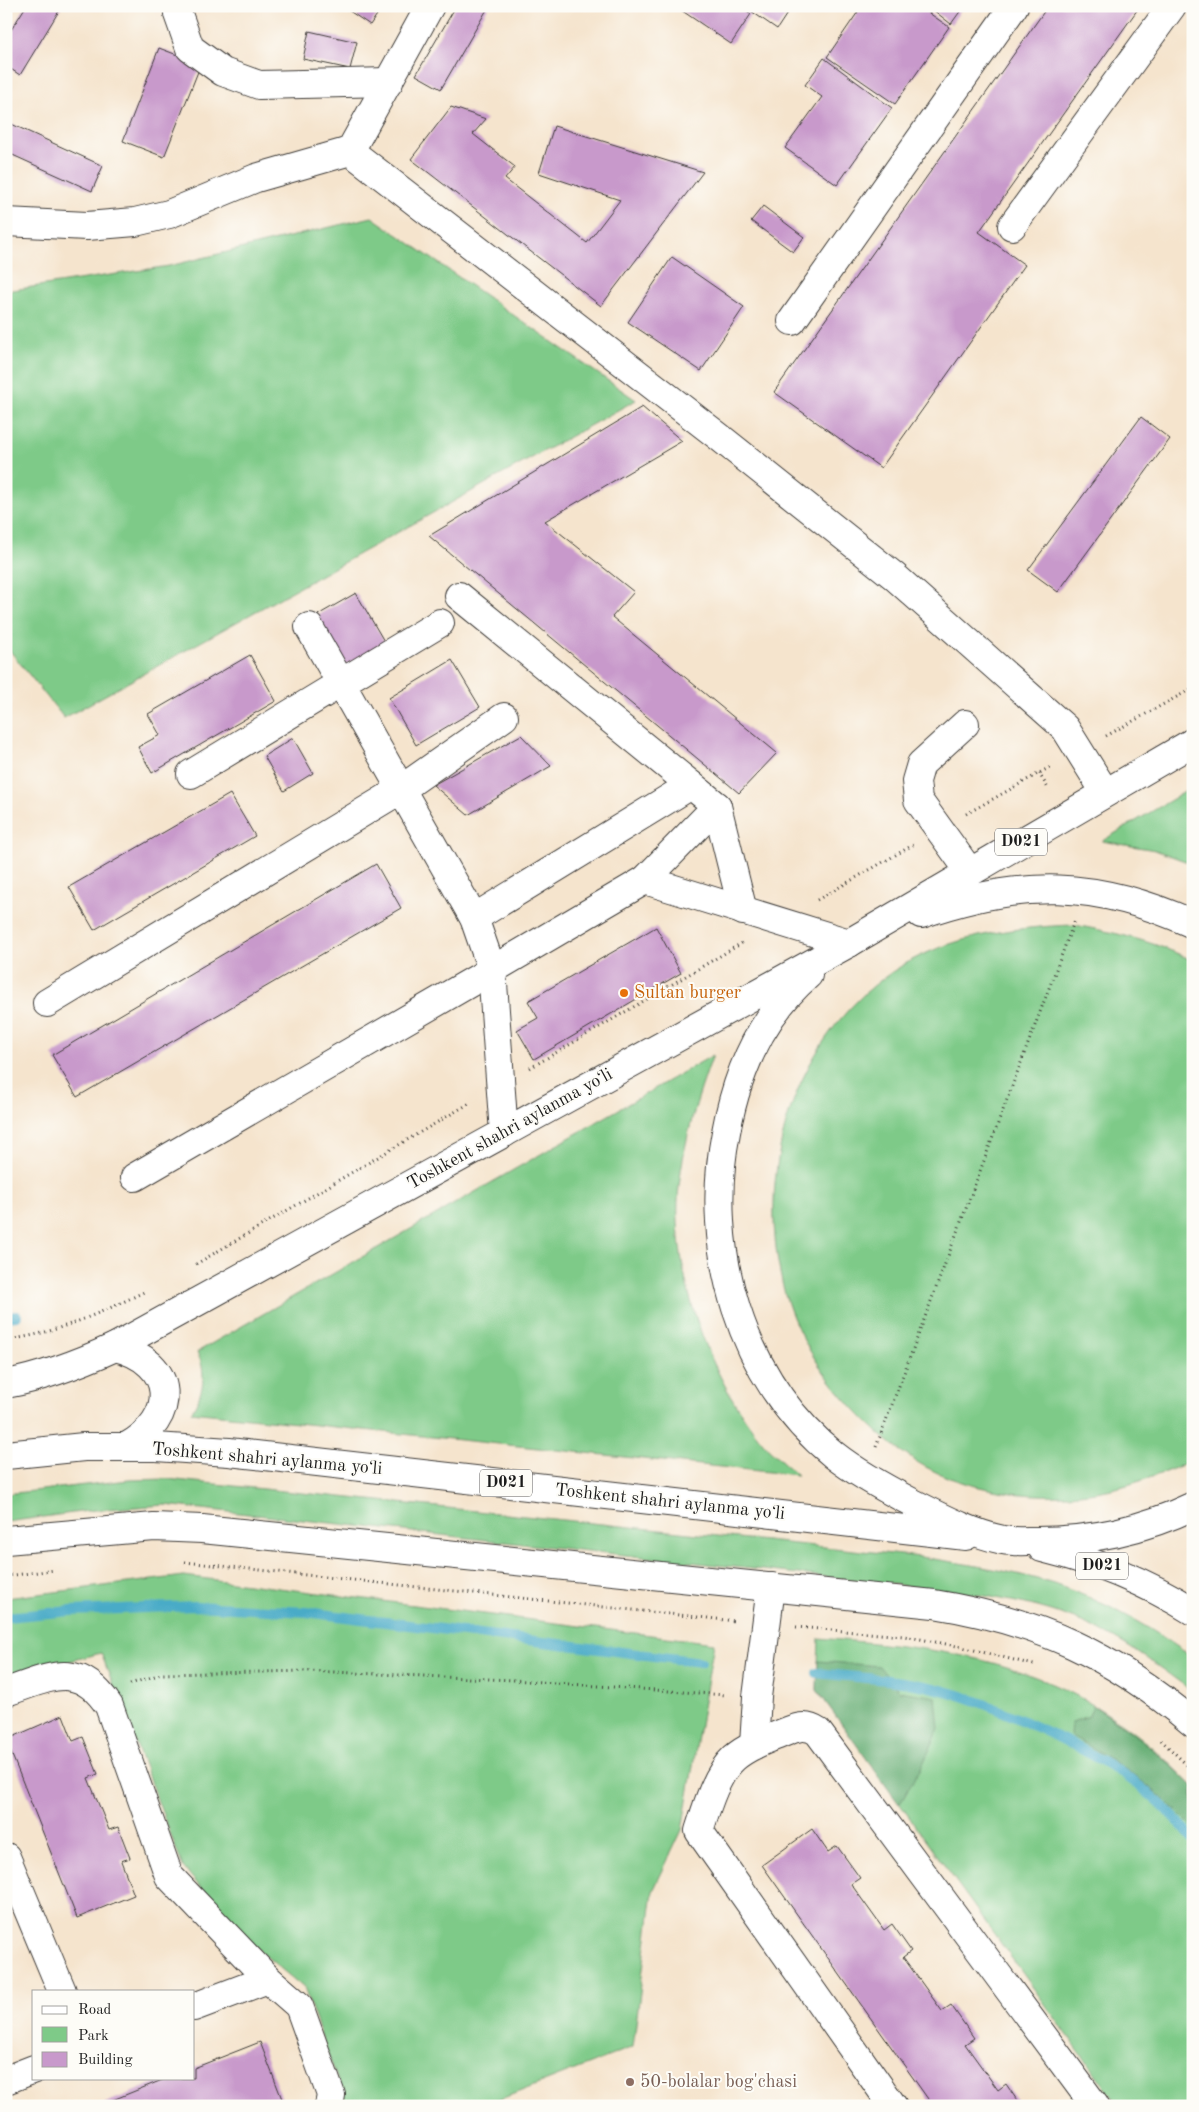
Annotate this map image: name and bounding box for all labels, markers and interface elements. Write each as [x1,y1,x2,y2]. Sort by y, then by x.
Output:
road number: D021 [995,829,1047,856]
place label: Sultan burger [634,984,742,1002]
marker: Sultan burger [618,987,630,999]
street label: Toshkent shahri aylanma yoʻli [405,1065,616,1193]
street label: Toshkent shahri aylanma yoʻli [151,1440,383,1478]
road number: D021 [480,1470,532,1496]
street label: Toshkent shahri aylanma yoʻli [554,1481,786,1523]
road number: D021 [1076,1552,1128,1580]
legend [32,1990,195,2080]
text: Road [78,2003,112,2018]
text: Park [78,2029,109,2044]
text: Building [78,2053,133,2068]
place label: 50-bolalar bog'chasi [640,2073,797,2091]
marker: 50-bolalar bog'chasi [624,2076,636,2088]

